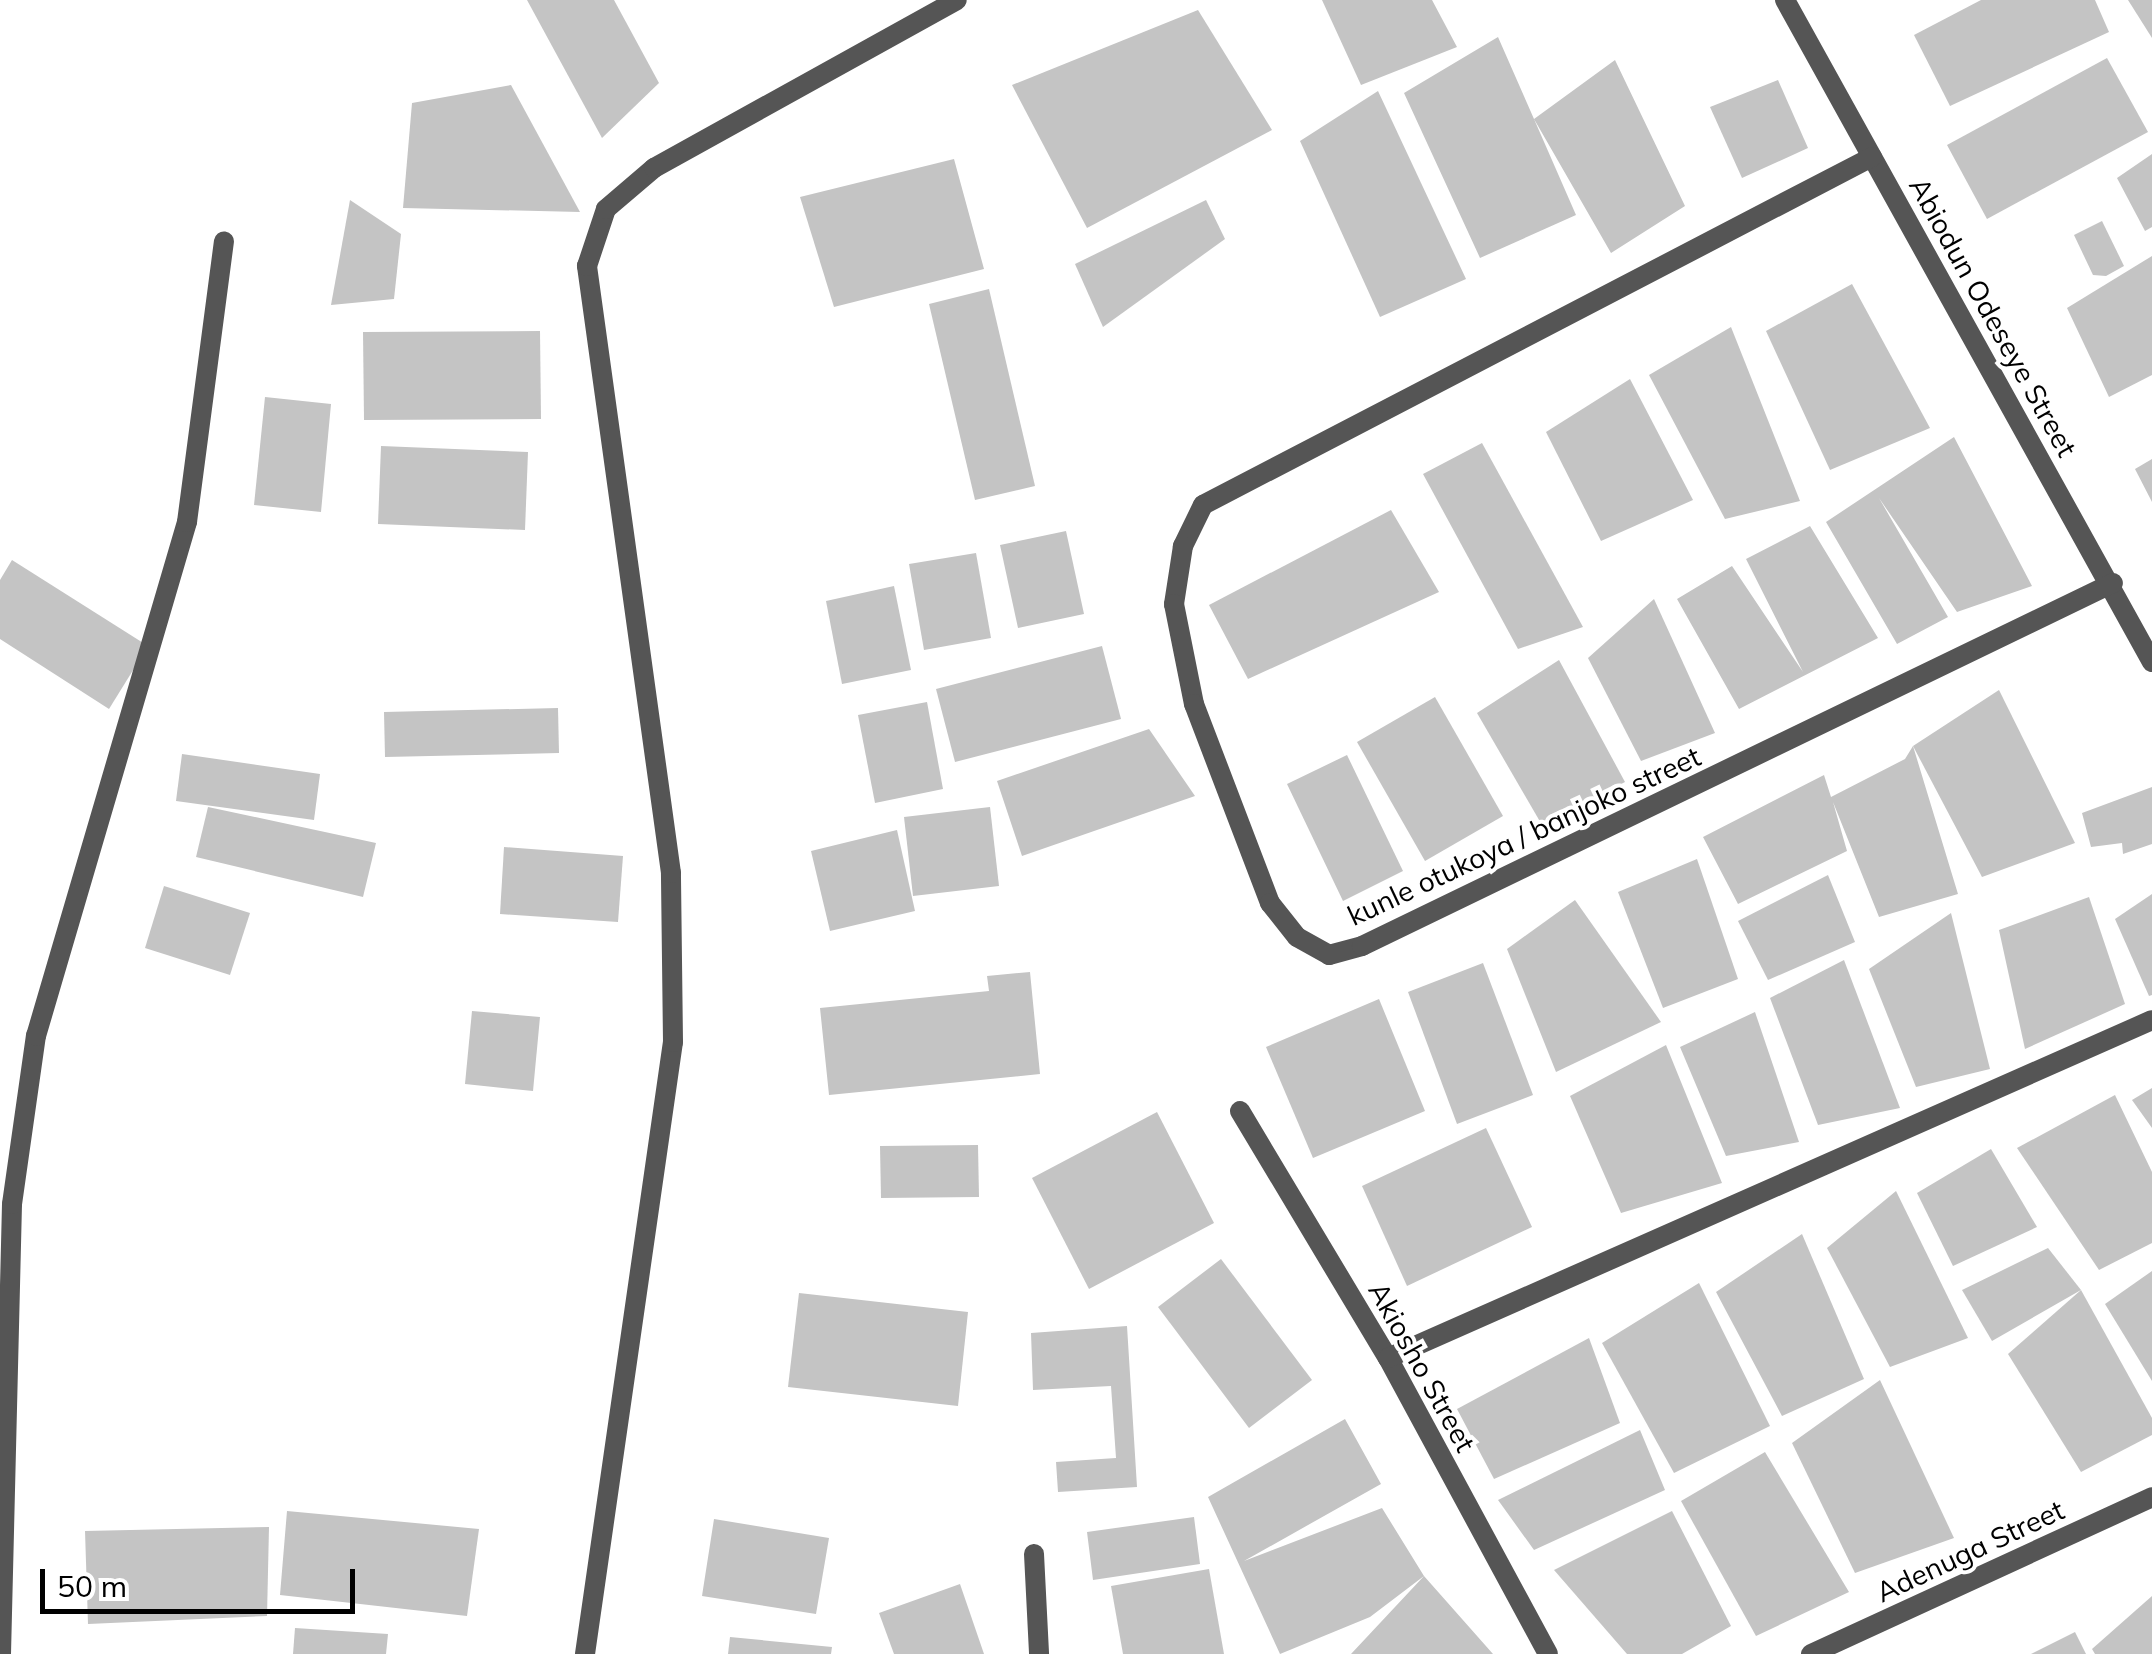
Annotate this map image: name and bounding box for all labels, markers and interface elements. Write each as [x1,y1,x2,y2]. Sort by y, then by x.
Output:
street label: Abiodun Odeseye Street [1902,172,2084,462]
street label: kunle otukoya / banjoko street [1342,739,1706,933]
street label: Akiosho Street [1362,1276,1482,1458]
street label: Adenuga Street [1871,1493,2069,1609]
scale bar [45,1549,360,1611]
text: 50 m [57,1567,127,1605]

